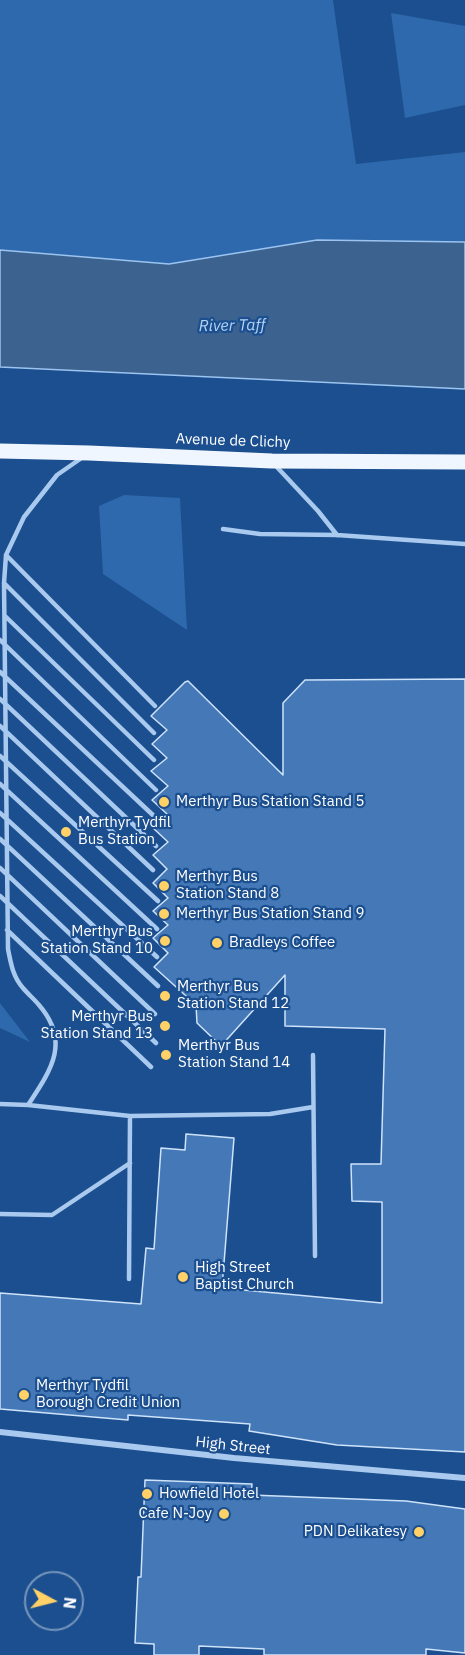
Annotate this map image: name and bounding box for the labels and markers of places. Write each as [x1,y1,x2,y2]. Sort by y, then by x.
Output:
place label: Merthyr Bus Station Stand 5 [176,793,365,811]
marker: Merthyr Bus Station Stand 5 [157,795,171,809]
place label: Merthyr Tydfil Bus Station [78,814,171,849]
marker: Merthyr Tydfil Bus Station [59,825,73,839]
place label: Merthyr Bus Station Stand 8 [176,868,279,903]
marker: Merthyr Bus Station Stand 8 [157,879,171,893]
place label: Merthyr Bus Station Stand 9 [176,905,365,923]
marker: Merthyr Bus Station Stand 9 [157,907,171,921]
place label: Merthyr Bus Station Stand 10 [41,923,153,958]
marker: Merthyr Bus Station Stand 10 [158,934,172,948]
place label: Bradleys Coffee [229,934,335,952]
marker: Bradleys Coffee [210,936,224,950]
place label: Merthyr Bus Station Stand 12 [177,978,289,1013]
marker: Merthyr Bus Station Stand 12 [158,989,172,1003]
place label: Merthyr Bus Station Stand 13 [41,1008,153,1043]
marker: Merthyr Bus Station Stand 13 [158,1019,172,1033]
place label: Merthyr Bus Station Stand 14 [178,1037,290,1072]
marker: Merthyr Bus Station Stand 14 [159,1048,173,1062]
place label: High Street Baptist Church [195,1259,294,1294]
marker: High Street Baptist Church [176,1270,190,1284]
place label: Merthyr Tydfil Borough Credit Union [36,1377,180,1412]
marker: Merthyr Tydfil Borough Credit Union [17,1388,31,1402]
place label: Howfield Hotel [159,1485,259,1503]
marker: Howfield Hotel [140,1487,154,1501]
place label: Cafe N-Joy [139,1505,212,1523]
marker: Cafe N-Joy [217,1507,231,1521]
place label: PDN Delikatesy [304,1523,407,1541]
marker: PDN Delikatesy [412,1525,426,1539]

